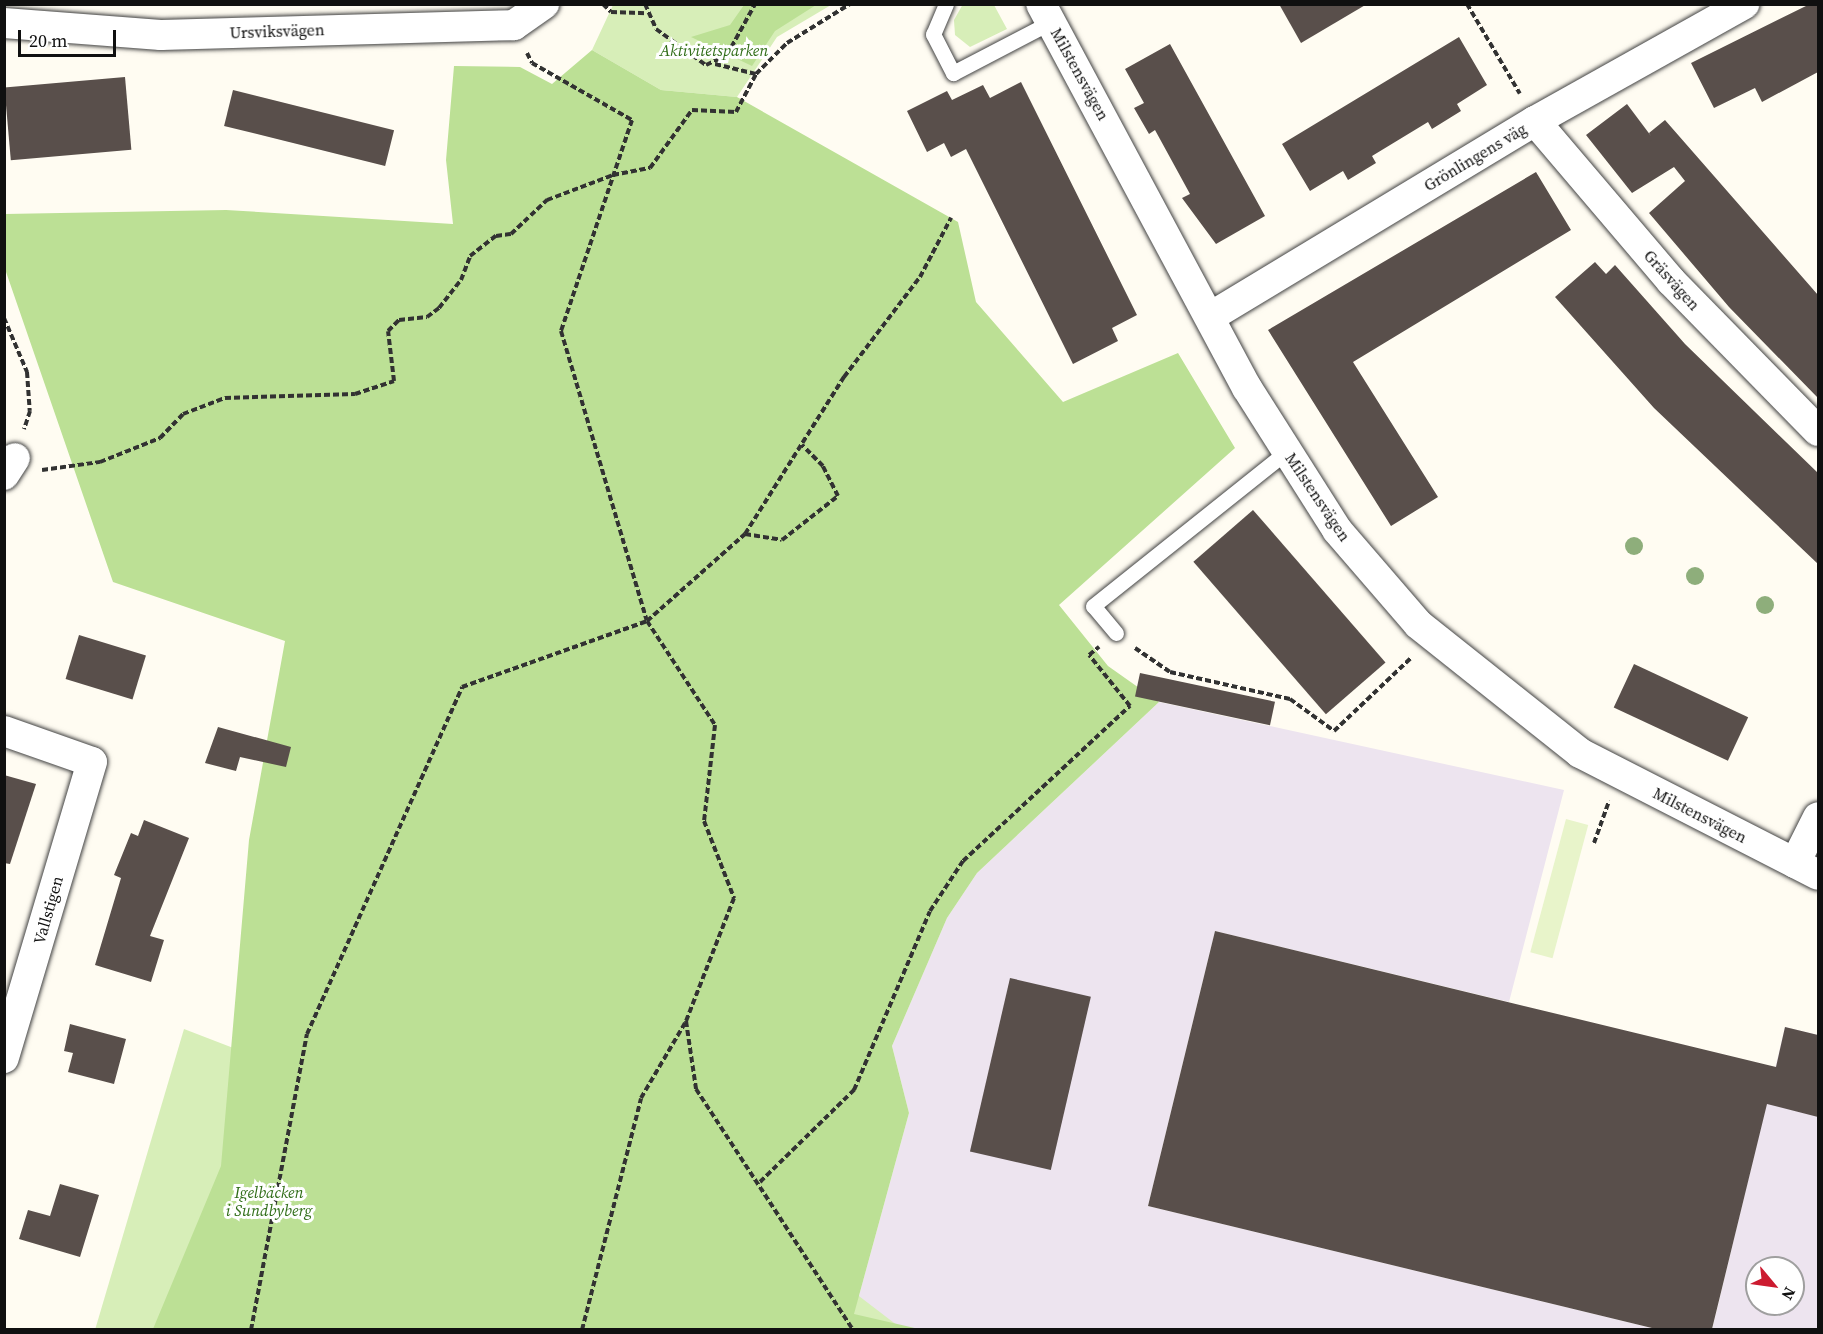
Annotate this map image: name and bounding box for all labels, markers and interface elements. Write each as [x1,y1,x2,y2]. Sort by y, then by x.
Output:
scale bar [21,18,118,56]
street label: Ursviksvägen [229,20,325,42]
street label: Milstensvägen [1047,24,1113,124]
text: 20 m [29,28,67,53]
park label: Aktivitetsparken [660,40,768,60]
street label: Grönlingens väg [1420,119,1530,195]
street label: Gräsvägen [1640,246,1704,314]
street label: Milstensvägen [1281,449,1355,545]
street label: Milstensvägen [1650,783,1750,847]
street label: Vallstigen [29,874,67,946]
park label: Igelbäcken i Sundbyberg [226,1182,312,1220]
north arrow [1745,1256,1805,1316]
text: N [1777,1283,1801,1304]

